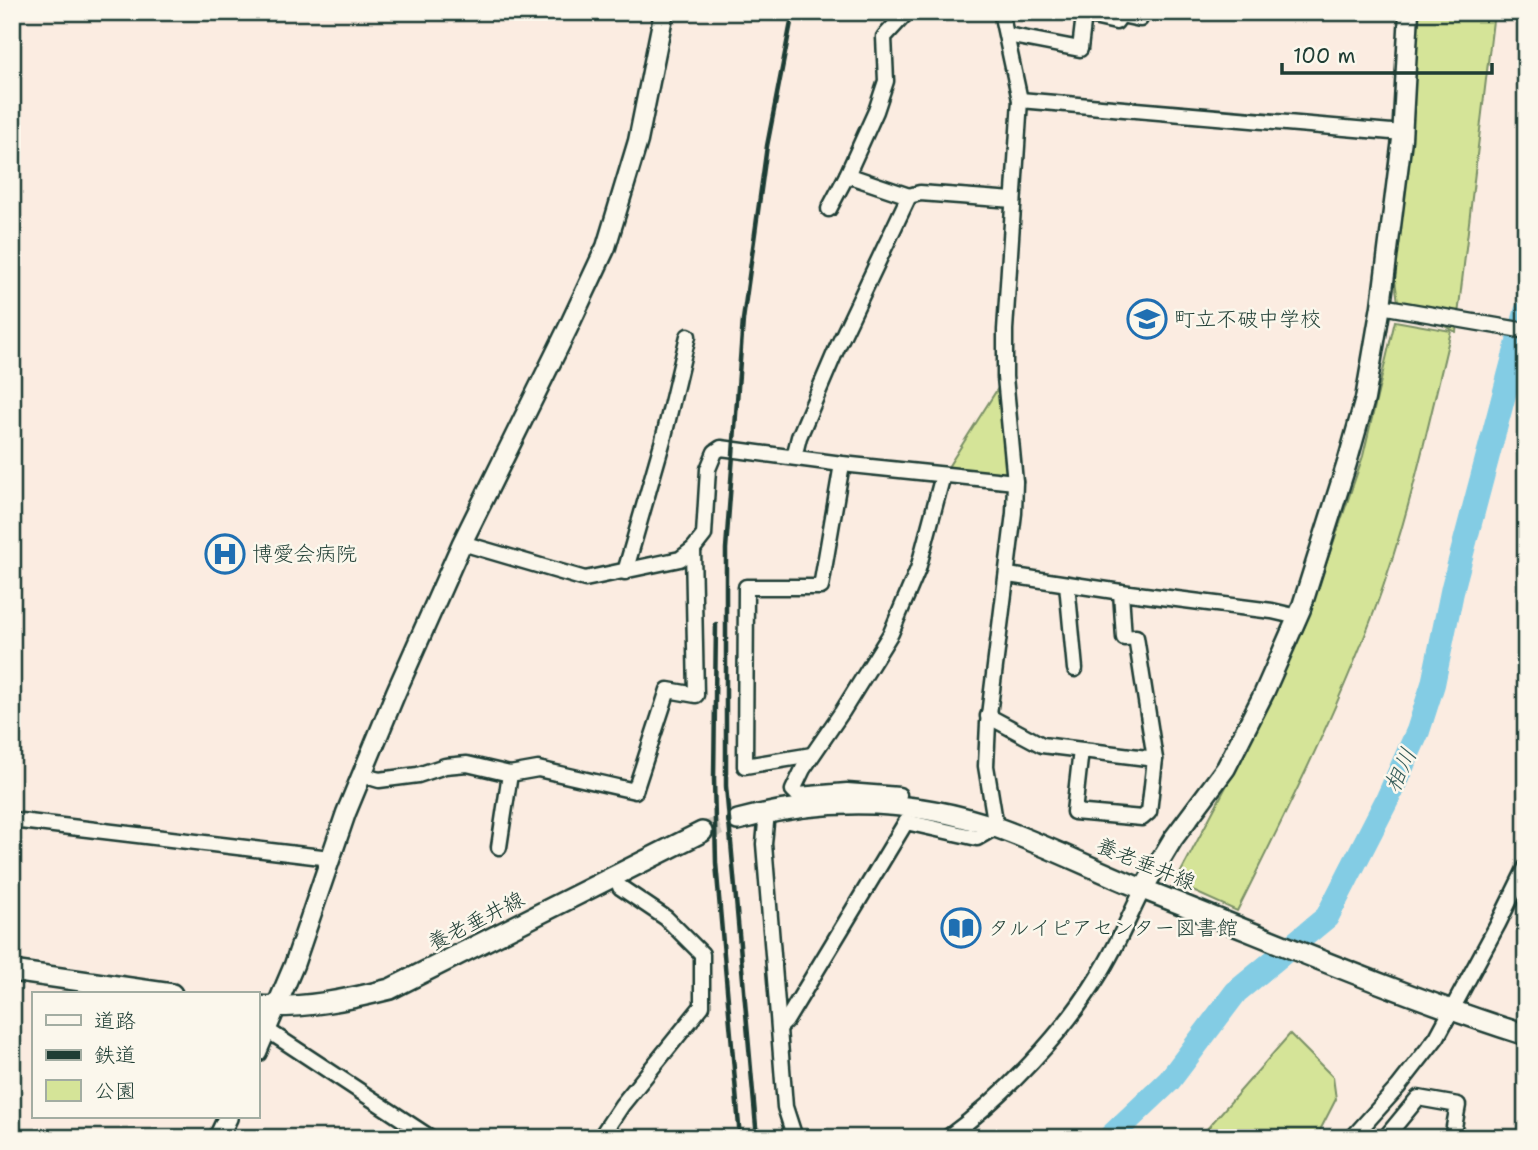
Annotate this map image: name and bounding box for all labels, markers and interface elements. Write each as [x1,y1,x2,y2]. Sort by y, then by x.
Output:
scale bar [1282,32,1492,76]
text: 100 m [1293,42,1356,70]
school or university icon: 町立不破中学校 [1126,298,1168,340]
place label: 町立不破中学校 [1174,305,1321,333]
hospital icon: 博愛会病院 [204,533,246,575]
place label: 博愛会病院 [252,540,357,568]
water label: 相川 [1377,743,1423,797]
street label: 養老垂井線 [1092,831,1200,897]
street label: 養老垂井線 [423,885,529,957]
library icon: タルイピアセンター図書館 [940,907,982,949]
place label: タルイピアセンター図書館 [988,914,1238,942]
legend [32,992,259,1118]
text: 道路 [94,1007,136,1035]
text: 鉄道 [94,1041,136,1069]
text: 公園 [94,1077,136,1105]

